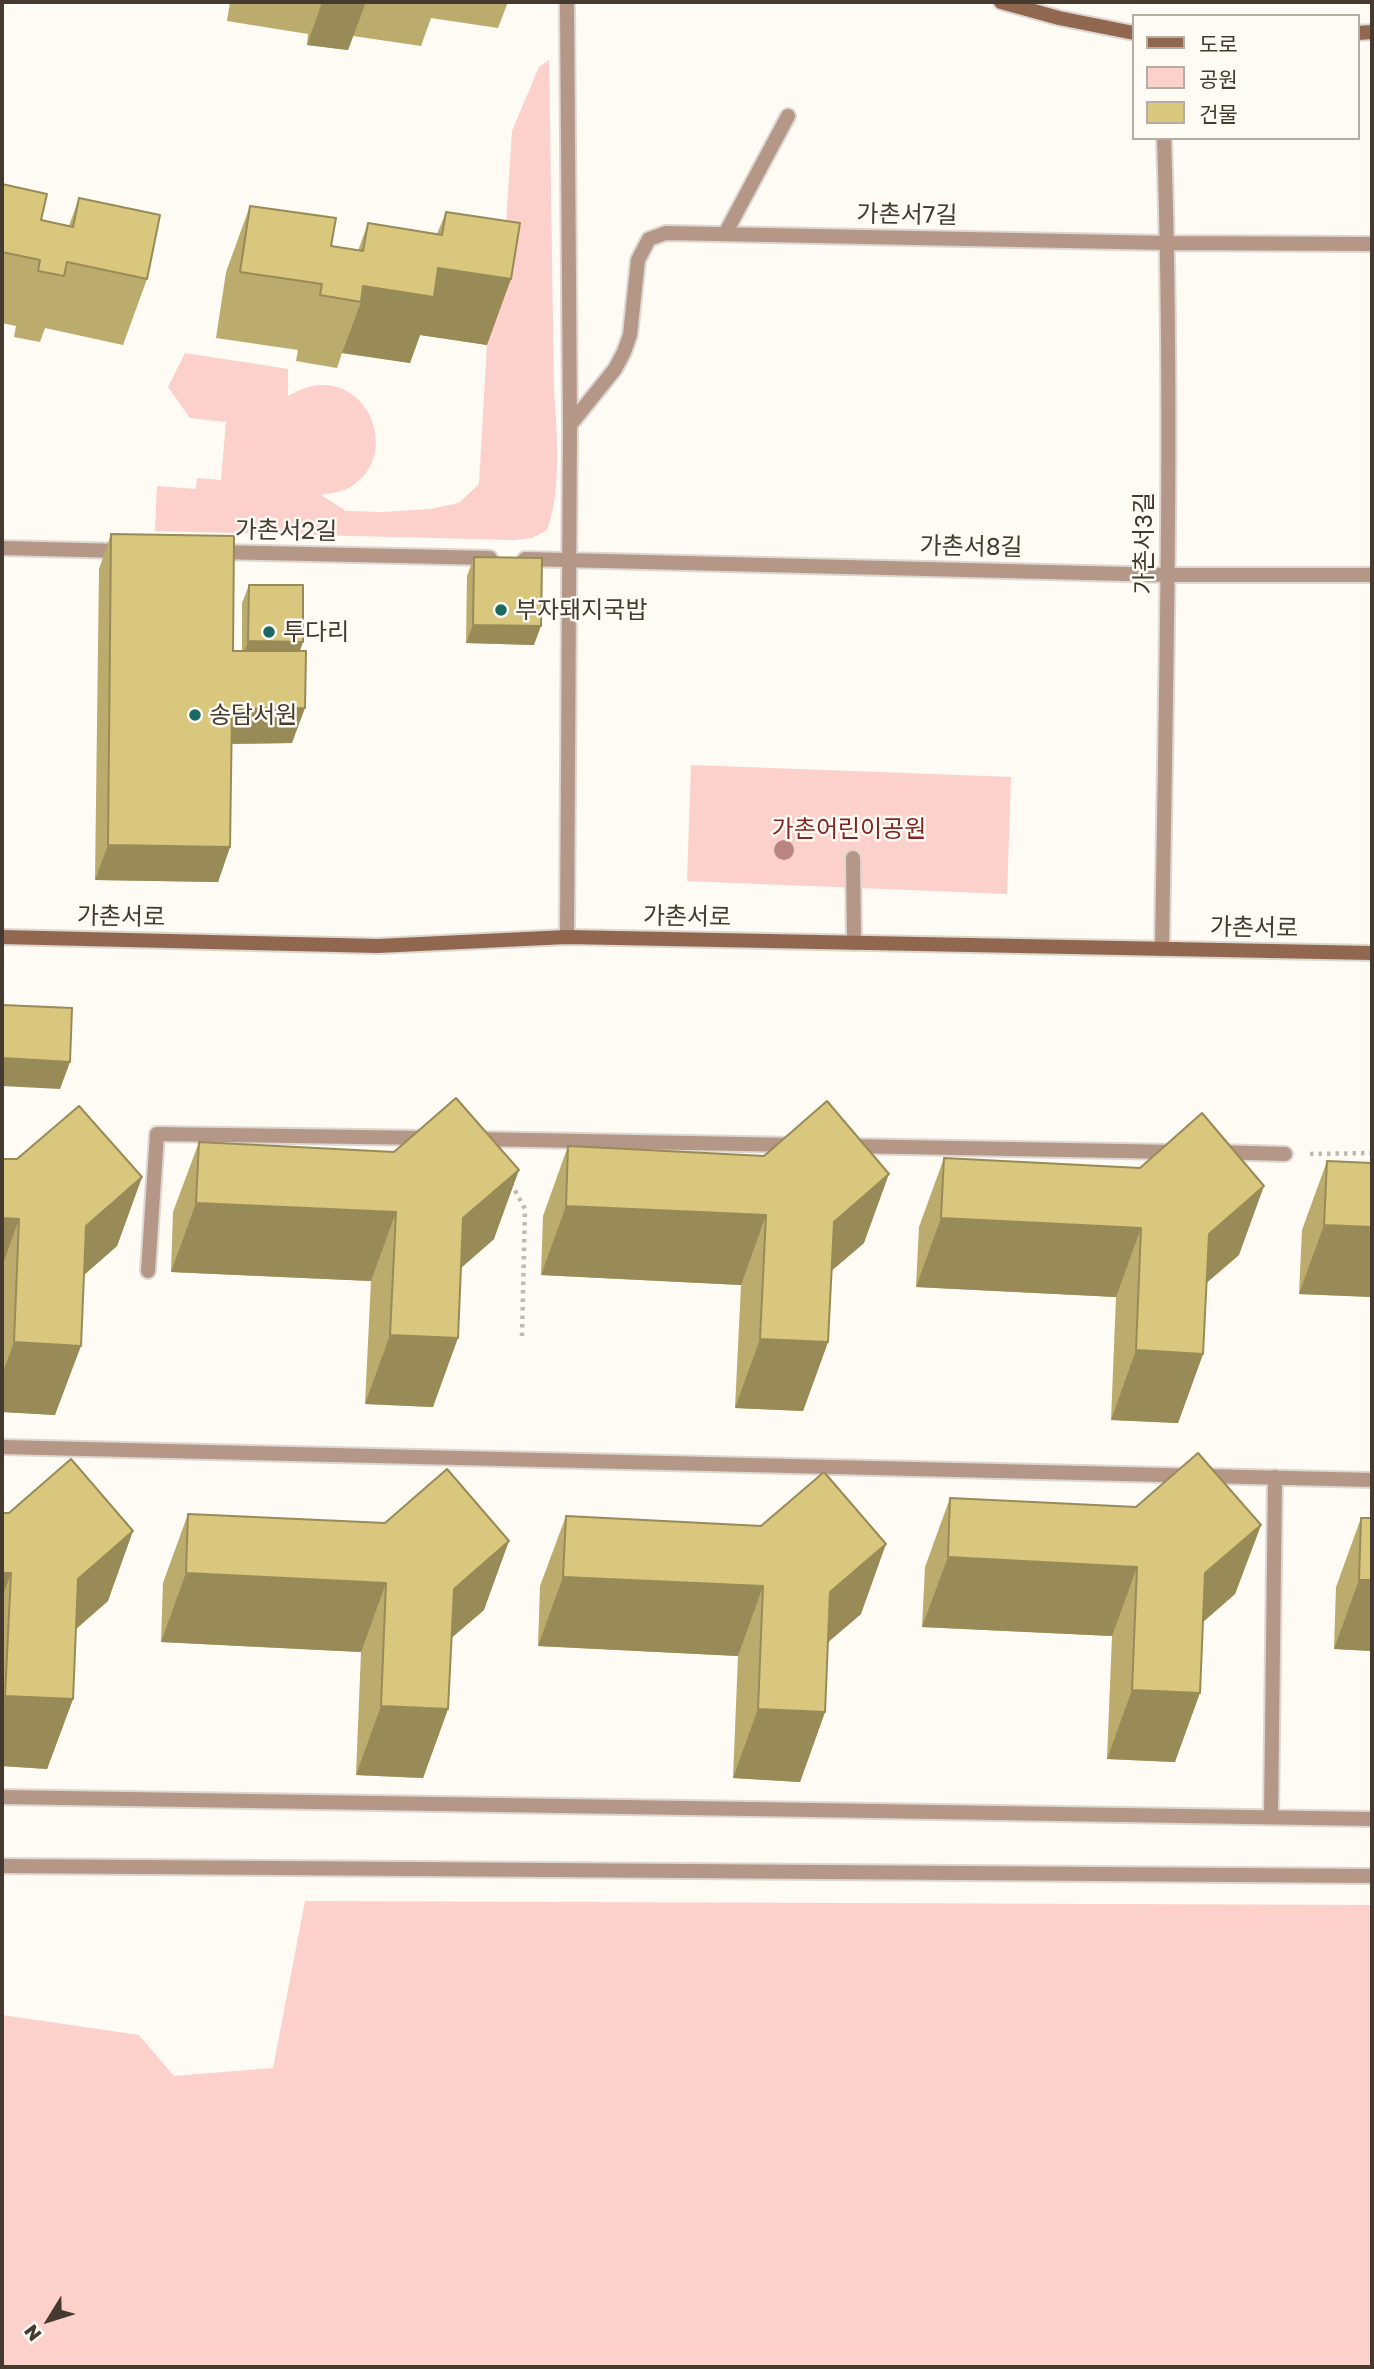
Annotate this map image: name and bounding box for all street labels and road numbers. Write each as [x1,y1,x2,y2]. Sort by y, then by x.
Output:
street label: 가촌서7길 [856,200,958,230]
street label: 가촌서3길 [1130,492,1158,594]
street label: 가촌서2길 [235,516,337,546]
street label: 가촌서8길 [919,532,1023,562]
street label: 가촌서로 [77,902,165,932]
street label: 가촌서로 [643,902,731,932]
street label: 가촌서로 [1210,913,1298,943]

